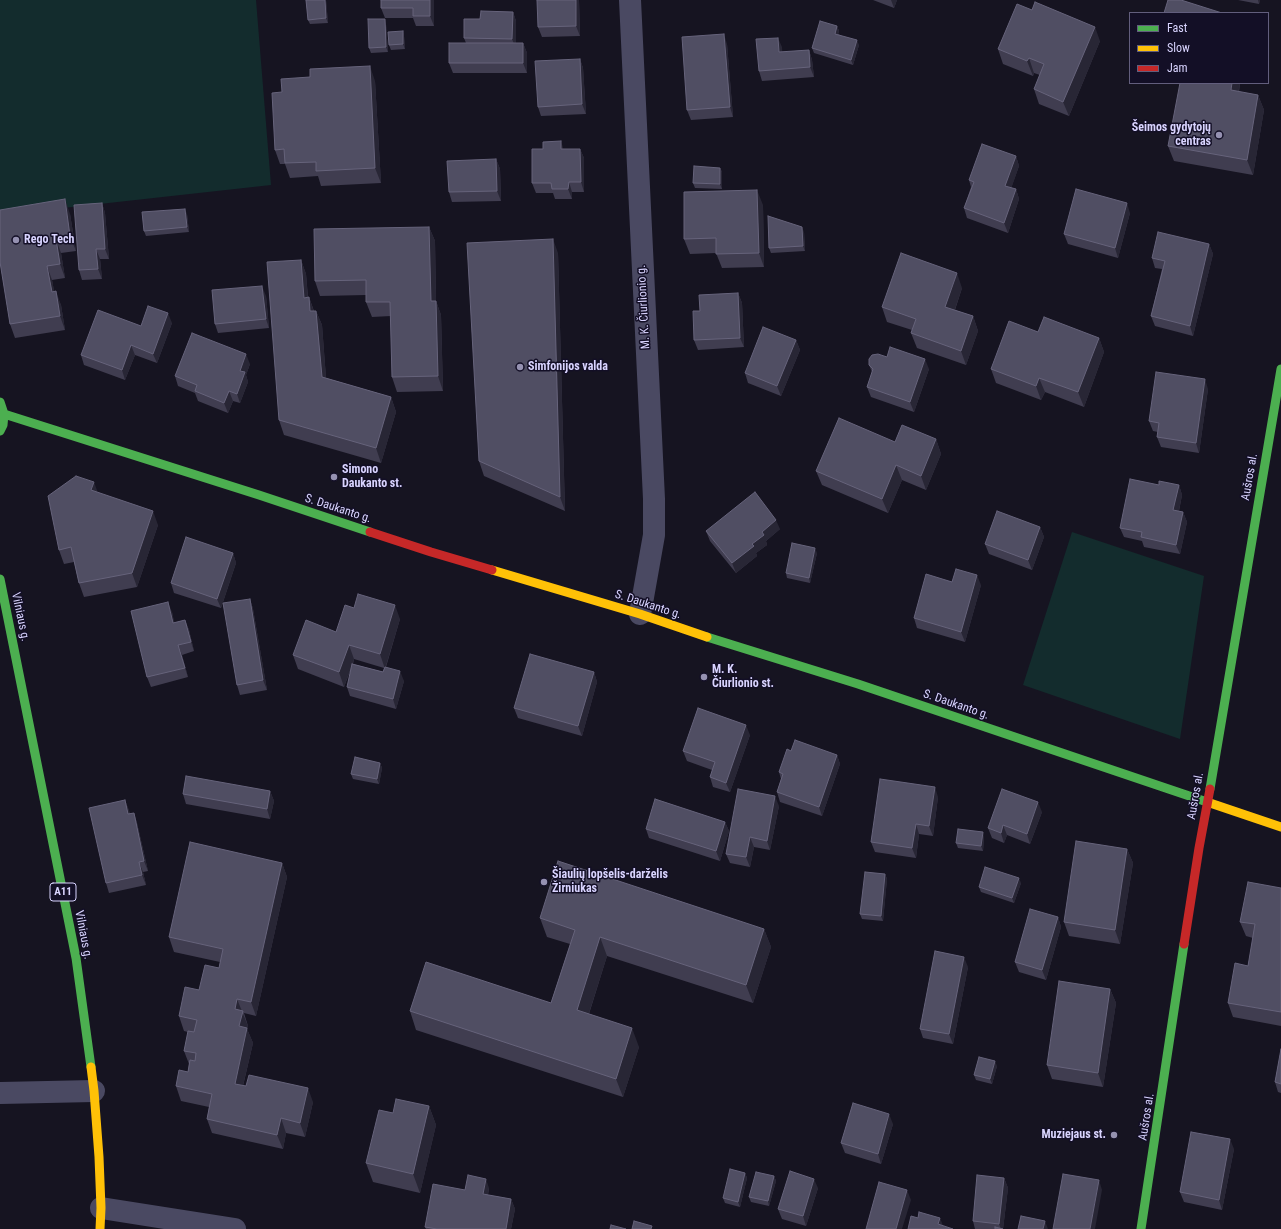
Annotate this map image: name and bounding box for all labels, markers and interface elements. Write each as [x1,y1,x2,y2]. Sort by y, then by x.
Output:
legend [1129,12,1269,84]
text: Fast [1167,21,1187,35]
text: Slow [1167,41,1190,55]
text: Jam [1167,61,1188,75]
place label: Šeimos gydytojų centras [1132,121,1211,149]
marker: Šeimos gydytojų centras [1214,130,1224,140]
place label: Rego Tech [24,233,74,247]
marker: Rego Tech [11,235,21,245]
street label: M. K. Čiurlionio g. [635,264,653,350]
place label: Simfonijos valda [528,360,608,374]
marker: Simfonijos valda [515,362,525,372]
street label: Aušros al. [1239,452,1261,502]
place label: Simono Daukanto st. [342,463,402,491]
marker: Simono Daukanto st. [329,472,339,482]
street label: S. Daukanto g. [303,492,373,526]
street label: S. Daukanto g. [613,588,683,622]
street label: Vilniaus g. [8,591,32,643]
place label: M. K. Čiurlionio st. [712,663,774,691]
marker: M. K. Čiurlionio st. [699,672,709,682]
street label: S. Daukanto g. [921,687,991,723]
street label: Aušros al. [1185,771,1207,821]
place label: Šiaulių lopšelis-darželis Žirniukas [552,868,668,896]
marker: Šiaulių lopšelis-darželis Žirniukas [539,877,549,887]
road number: A11 [50,883,76,901]
street label: Vilniaus g. [71,909,95,961]
street label: Aušros al. [1136,1092,1158,1142]
place label: Muziejaus st. [1041,1128,1106,1142]
marker: Muziejaus st. [1109,1130,1119,1140]

